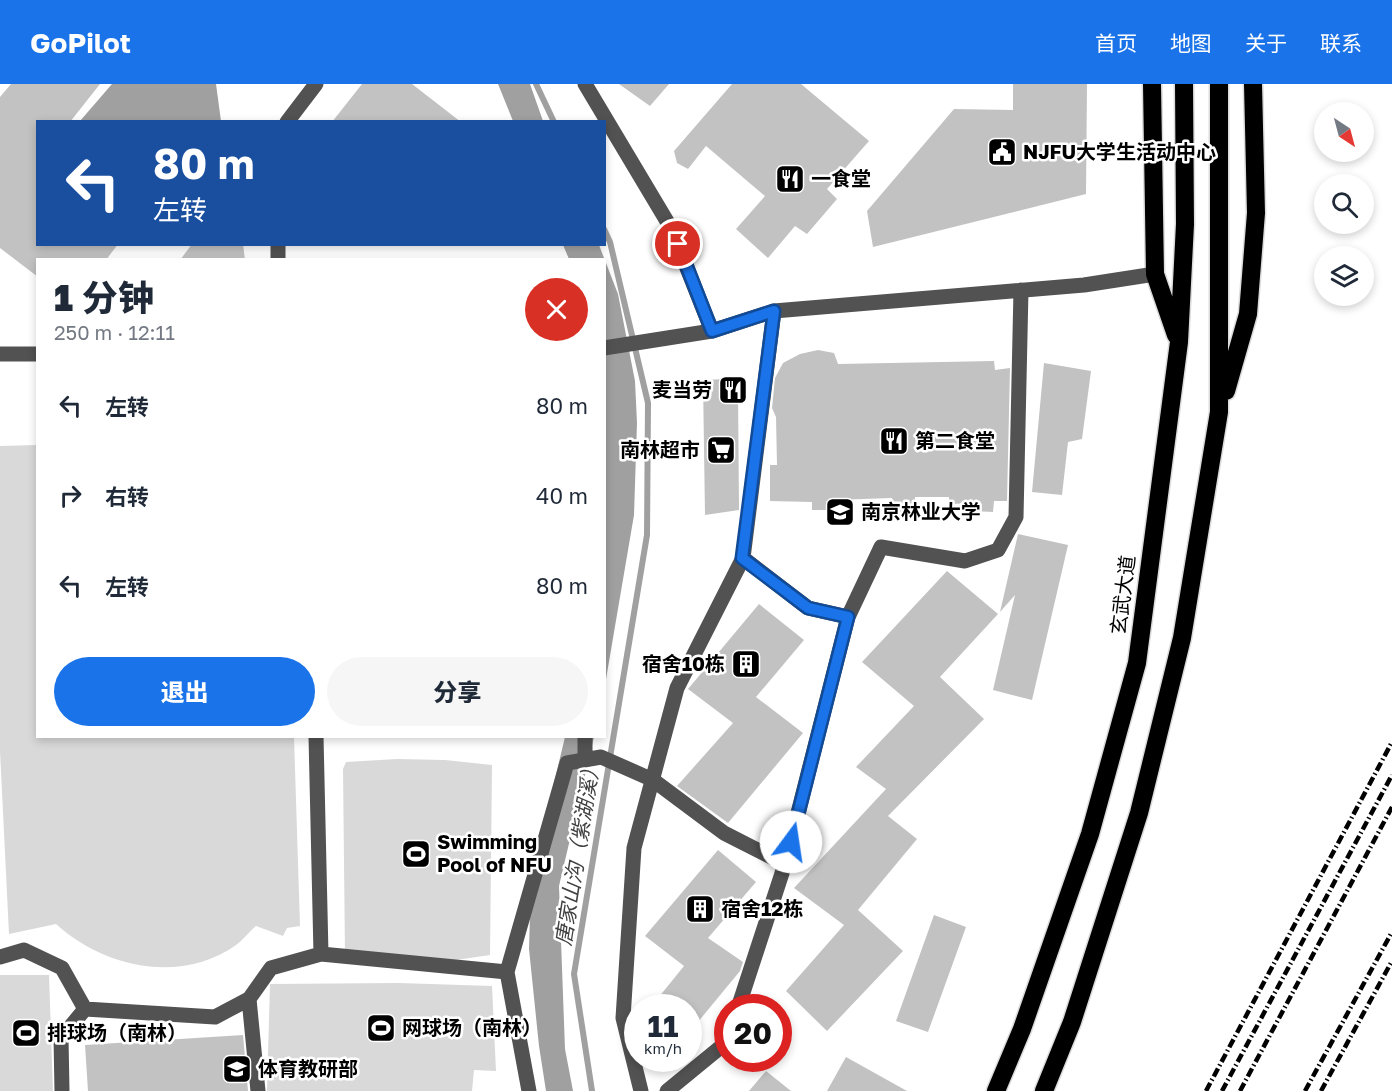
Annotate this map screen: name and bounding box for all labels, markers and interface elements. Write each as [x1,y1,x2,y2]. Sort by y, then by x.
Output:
text: GoPilot [30,26,131,59]
text: 首页 [1095,30,1137,56]
text: 地图 [1170,30,1212,56]
text: 关于 [1245,30,1287,56]
text: 联系 [1320,30,1362,56]
north arrow [1314,102,1374,162]
map controls [1314,102,1374,306]
public building icon: NJFU大学生活动中心 [986,136,1018,168]
text: 80 m [153,138,254,188]
place label: NJFU大学生活动中心 [1023,139,1216,163]
icon: left [54,144,132,222]
restaurant icon: 一食堂 [774,163,806,195]
place label: 一食堂 [811,166,871,190]
button: search [1314,174,1374,234]
text: 左转 [153,194,207,226]
pin [652,218,703,269]
icon: arrive [661,227,694,260]
button: layers [1314,246,1374,306]
text: 1 分钟 [54,276,154,319]
button: close [525,278,588,341]
text: 250 m · 12:11 [54,320,175,344]
restaurant icon: 麦当劳 [717,374,749,406]
place label: 麦当劳 [652,377,712,401]
icon: left [54,389,87,422]
text: 80 m [536,392,588,419]
text: 左转 [105,393,149,420]
restaurant icon: 第二食堂 [878,425,910,457]
place label: 第二食堂 [915,428,995,452]
supermarket icon: 南林超市 [705,434,737,466]
place label: 南林超市 [620,437,700,461]
icon: right [54,479,87,512]
text: 40 m [536,482,588,509]
text: 右转 [105,483,149,510]
school or university icon: 南京林业大学 [824,496,856,528]
place label: 南京林业大学 [861,499,981,523]
street label: 玄武大道 [1105,554,1139,636]
icon: left [54,569,87,602]
text: 80 m [536,572,588,599]
text: 左转 [105,573,149,600]
building icon: 宿舍10栋 [730,648,762,680]
place label: 宿舍10栋 [642,651,725,675]
button: 退出 [54,657,315,726]
button: 分享 [327,657,588,726]
water label: 唐家山沟（紫湖溪） [549,756,605,947]
position arrow [759,810,823,874]
place label: Swimming Pool of NFU [437,829,552,876]
sports icon: Swimming Pool of NFU [400,838,432,870]
building icon: 宿舍12栋 [684,893,716,925]
place label: 宿舍12栋 [721,896,804,920]
speed limit sign: 20 [714,994,792,1072]
text: 11 [648,1008,678,1044]
sports icon: 网球场（南林） [365,1012,397,1044]
place label: 网球场（南林） [402,1015,542,1039]
sports icon: 排球场（南林） [10,1017,42,1049]
place label: 排球场（南林） [47,1020,187,1044]
text: km/h [644,1039,682,1057]
school or university icon: 体育教研部 [221,1053,253,1085]
place label: 体育教研部 [258,1056,358,1080]

